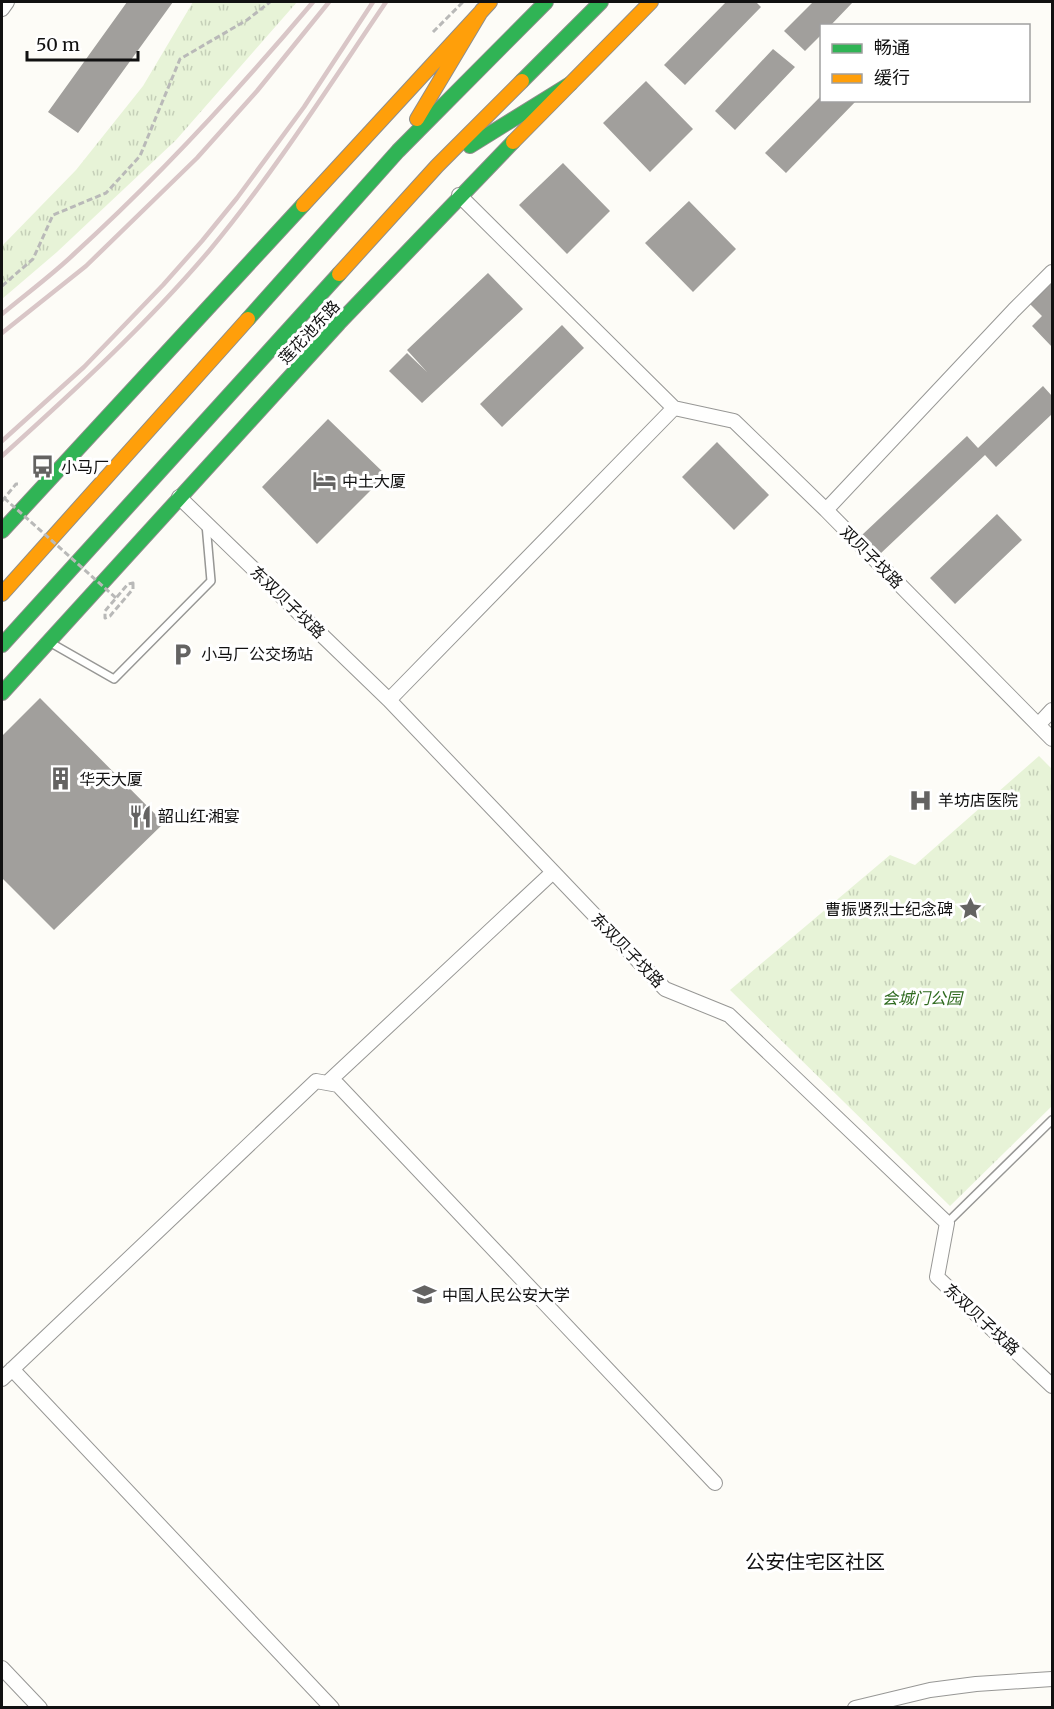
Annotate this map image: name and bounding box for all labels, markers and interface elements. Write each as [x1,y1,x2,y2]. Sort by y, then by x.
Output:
scale bar [27,24,138,62]
legend [820,24,1030,102]
text: 50 m [36,33,80,56]
text: 畅通 [874,36,910,59]
text: 缓行 [874,66,910,89]
street label: 莲花池东路 [274,296,344,368]
bus stop icon: 小马厂 [30,454,56,480]
place label: 小马厂 [61,457,109,477]
hotel icon: 中土大厦 [311,468,337,494]
place label: 中土大厦 [342,471,406,491]
street label: 双贝子坟路 [837,522,907,592]
street label: 东双贝子坟路 [247,561,329,643]
parking icon: 小马厂公交场站 [170,641,196,667]
place label: 小马厂公交场站 [201,644,313,664]
building icon: 华天大厦 [48,766,74,792]
place label: 华天大厦 [79,769,143,789]
hospital icon: 羊坊店医院 [907,787,933,813]
place label: 羊坊店医院 [938,790,1018,810]
restaurant icon: 韶山红·湘宴 [127,803,153,829]
place label: 韶山红·湘宴 [158,806,240,826]
place icon: 曹振贤烈士纪念碑 [958,896,984,922]
place label: 曹振贤烈士纪念碑 [825,899,953,919]
street label: 东双贝子坟路 [587,909,669,991]
park label: 会城门公园 [882,988,964,1008]
street label: 东双贝子坟路 [940,1279,1024,1359]
school or university icon: 中国人民公安大学 [411,1282,437,1308]
place label: 中国人民公安大学 [442,1285,570,1305]
district label: 公安住宅区社区 [745,1549,885,1574]

